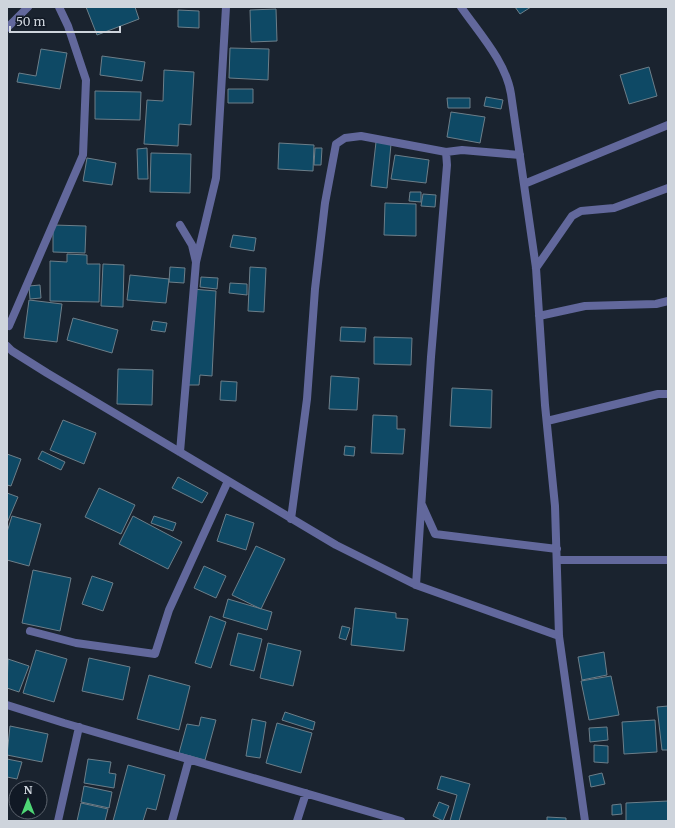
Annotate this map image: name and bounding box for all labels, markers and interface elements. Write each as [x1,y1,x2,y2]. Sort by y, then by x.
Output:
scale bar [10,8,120,34]
text: 50 m [16,14,45,29]
north arrow [8,780,48,820]
text: N [24,783,33,797]

